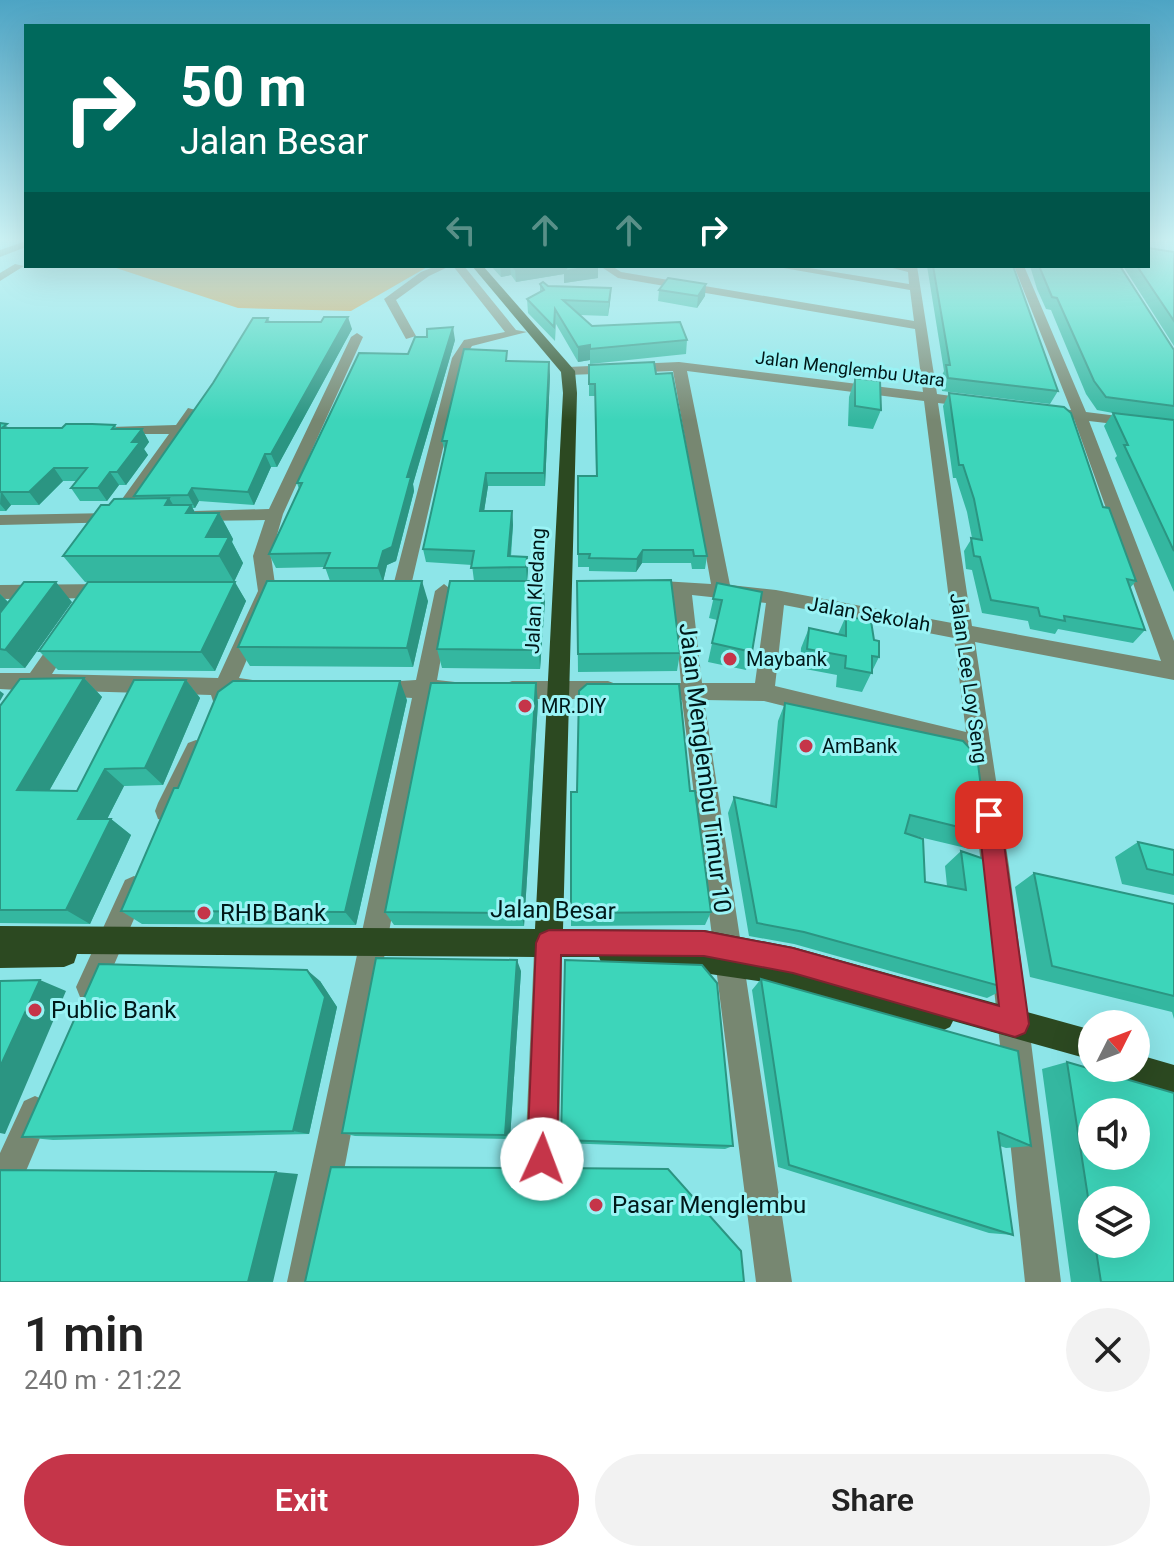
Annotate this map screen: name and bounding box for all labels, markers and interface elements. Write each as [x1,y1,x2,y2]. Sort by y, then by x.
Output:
text: 50 m [180,54,307,120]
icon: right [48,56,152,160]
text: Jalan Besar [180,121,368,163]
icon: left [439,208,483,252]
icon: ahead [523,208,567,252]
icon: ahead [607,208,651,252]
icon: right [691,208,735,252]
street label: Jalan Menglembu Utara [754,346,946,391]
street label: Jalan Kledang [520,527,550,655]
street label: Jalan Sekolah [806,591,932,637]
street label: Jalan Lee Loy Seng [945,591,993,765]
street label: Jalan Menglembu Timur 10 [673,621,737,915]
place label: Maybank [746,647,828,671]
marker: Maybank [721,650,739,668]
place label: MR.DIY [541,694,606,718]
marker: MR.DIY [516,697,534,715]
place label: AmBank [822,734,898,758]
marker: AmBank [797,737,815,755]
pin [955,781,1023,849]
icon: arrive [967,793,1011,837]
street label: Jalan Besar [490,895,616,925]
place label: RHB Bank [220,899,327,927]
marker: RHB Bank [195,904,213,922]
place label: Public Bank [51,996,177,1024]
marker: Public Bank [26,1001,44,1019]
north arrow [1078,1010,1150,1082]
map controls [1078,1010,1150,1258]
button: sound [1078,1098,1150,1170]
position arrow [500,1117,584,1201]
button: layers [1078,1186,1150,1258]
place label: Pasar Menglembu [612,1191,806,1219]
marker: Pasar Menglembu [587,1196,605,1214]
text: 1 min [24,1306,144,1363]
button: close [1066,1308,1150,1392]
text: 240 m · 21:22 [24,1365,182,1395]
button: Exit [24,1454,579,1546]
button: Share [595,1454,1150,1546]

